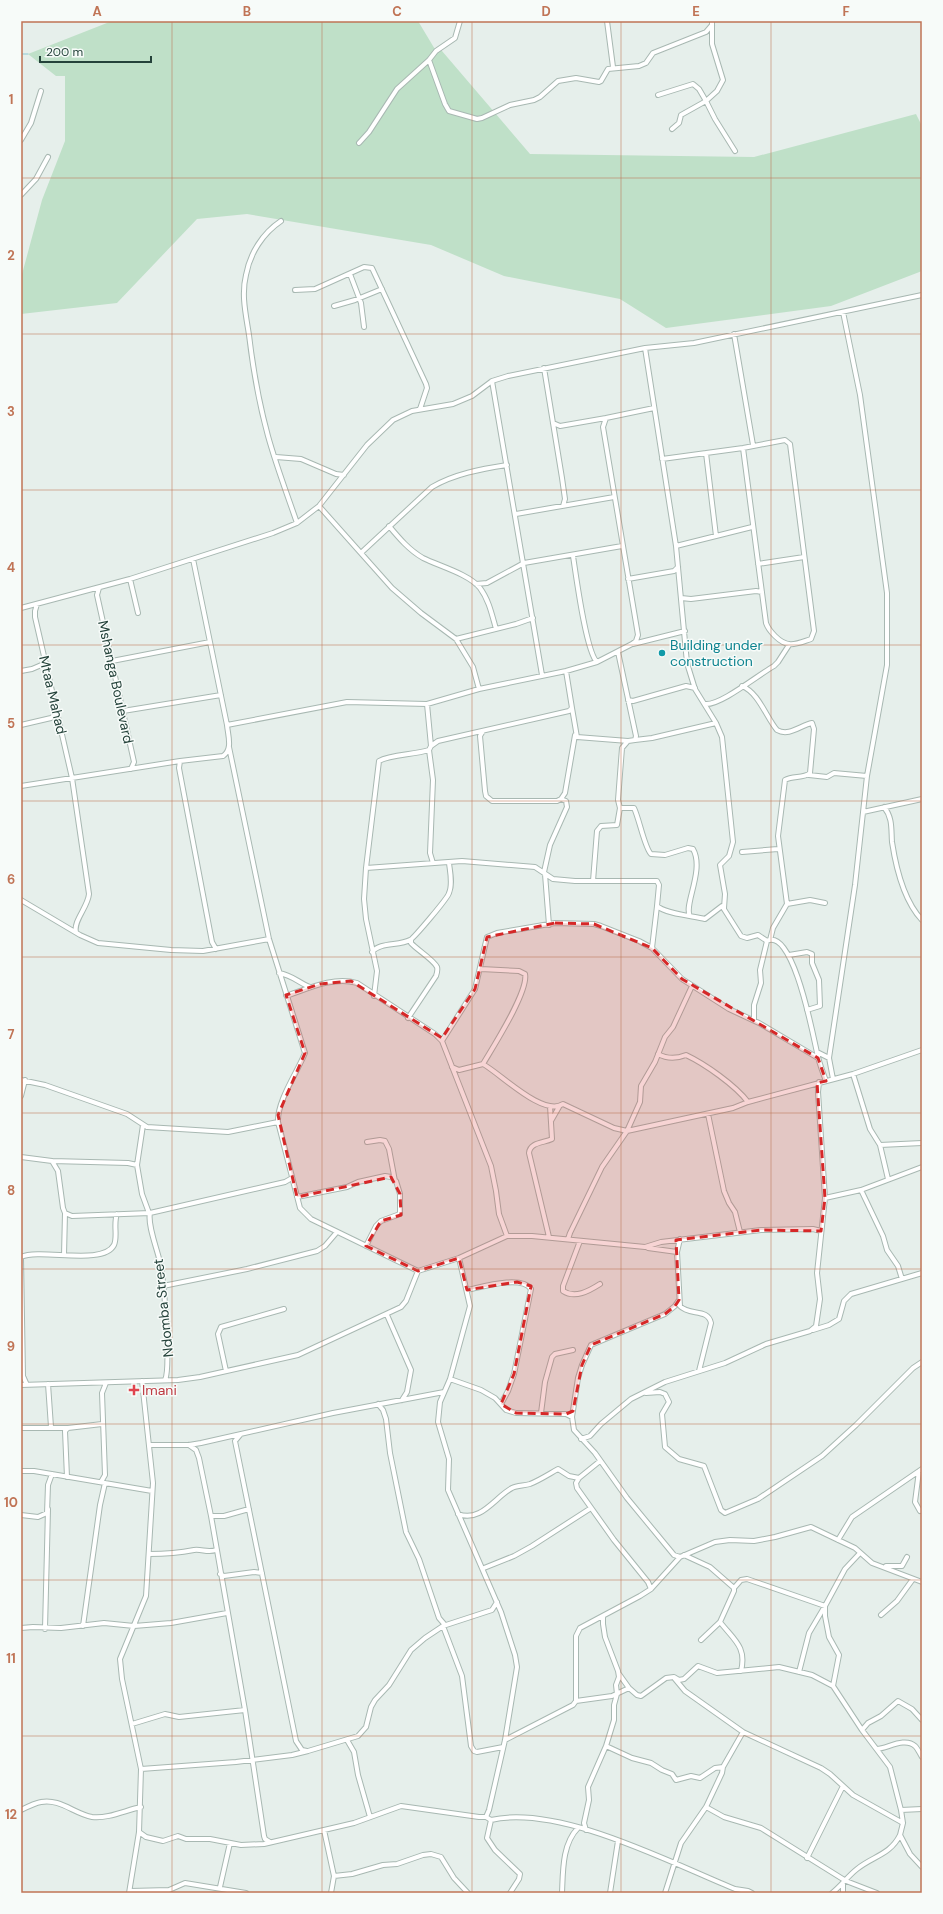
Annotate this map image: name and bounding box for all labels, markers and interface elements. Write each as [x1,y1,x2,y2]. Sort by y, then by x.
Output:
text: A [92,3,102,20]
text: B [243,3,251,20]
text: C [392,3,402,20]
text: D [541,3,551,20]
text: E [692,3,700,20]
text: F [842,3,850,20]
scale bar [40,38,151,64]
text: 200 m [46,44,83,60]
text: 1 [9,91,13,108]
text: 2 [7,247,15,264]
text: 3 [7,403,15,420]
text: 4 [7,559,15,576]
street label: Mshanga Boulevard [94,619,138,745]
place label: Building under construction [670,636,763,670]
marker: Building under construction [657,648,667,658]
street label: Mtaa Mahad [35,654,71,736]
text: 5 [7,715,15,732]
text: 6 [7,871,15,888]
text: 7 [8,1026,15,1043]
text: 8 [7,1182,15,1199]
street label: Ndomba Street [149,1258,177,1358]
text: 9 [7,1338,15,1355]
place label: Imani [142,1381,177,1399]
marker: Imani [129,1385,139,1395]
text: 10 [4,1494,18,1511]
text: 11 [6,1650,16,1667]
text: 12 [5,1806,17,1823]

